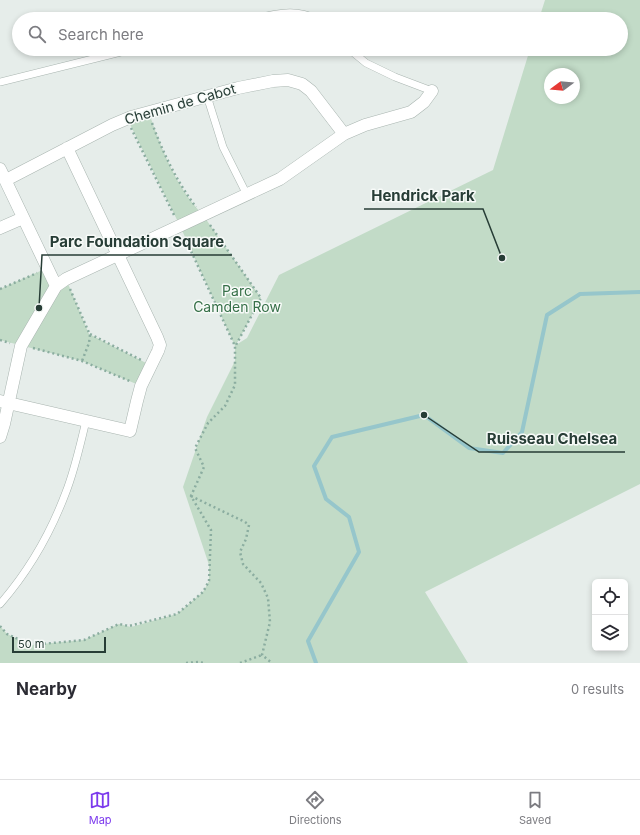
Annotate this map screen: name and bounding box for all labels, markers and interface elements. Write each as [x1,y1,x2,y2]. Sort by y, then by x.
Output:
search box [12,12,628,56]
icon: search [26,23,48,45]
text: Search here [58,25,144,44]
north arrow [544,68,580,104]
street label: Chemin de Cabot [122,79,238,128]
callout: Hendrick Park [364,182,483,209]
text: Hendrick Park [371,186,475,205]
callout: Parc Foundation Square [42,228,232,255]
text: Parc Foundation Square [50,232,224,251]
park label: Parc Camden Row [193,282,281,315]
callout: Ruisseau Chelsea [479,425,625,452]
text: Ruisseau Chelsea [487,429,617,448]
map controls [592,579,628,651]
button: locate [592,579,628,615]
button: layers [592,615,628,651]
scale bar [12,635,106,654]
text: 50 m [18,637,44,651]
text: Nearby [16,679,77,699]
text: 0 results [571,681,624,697]
tab: Map [89,789,112,827]
tab: Directions [289,789,342,827]
tab: Saved [519,789,551,827]

